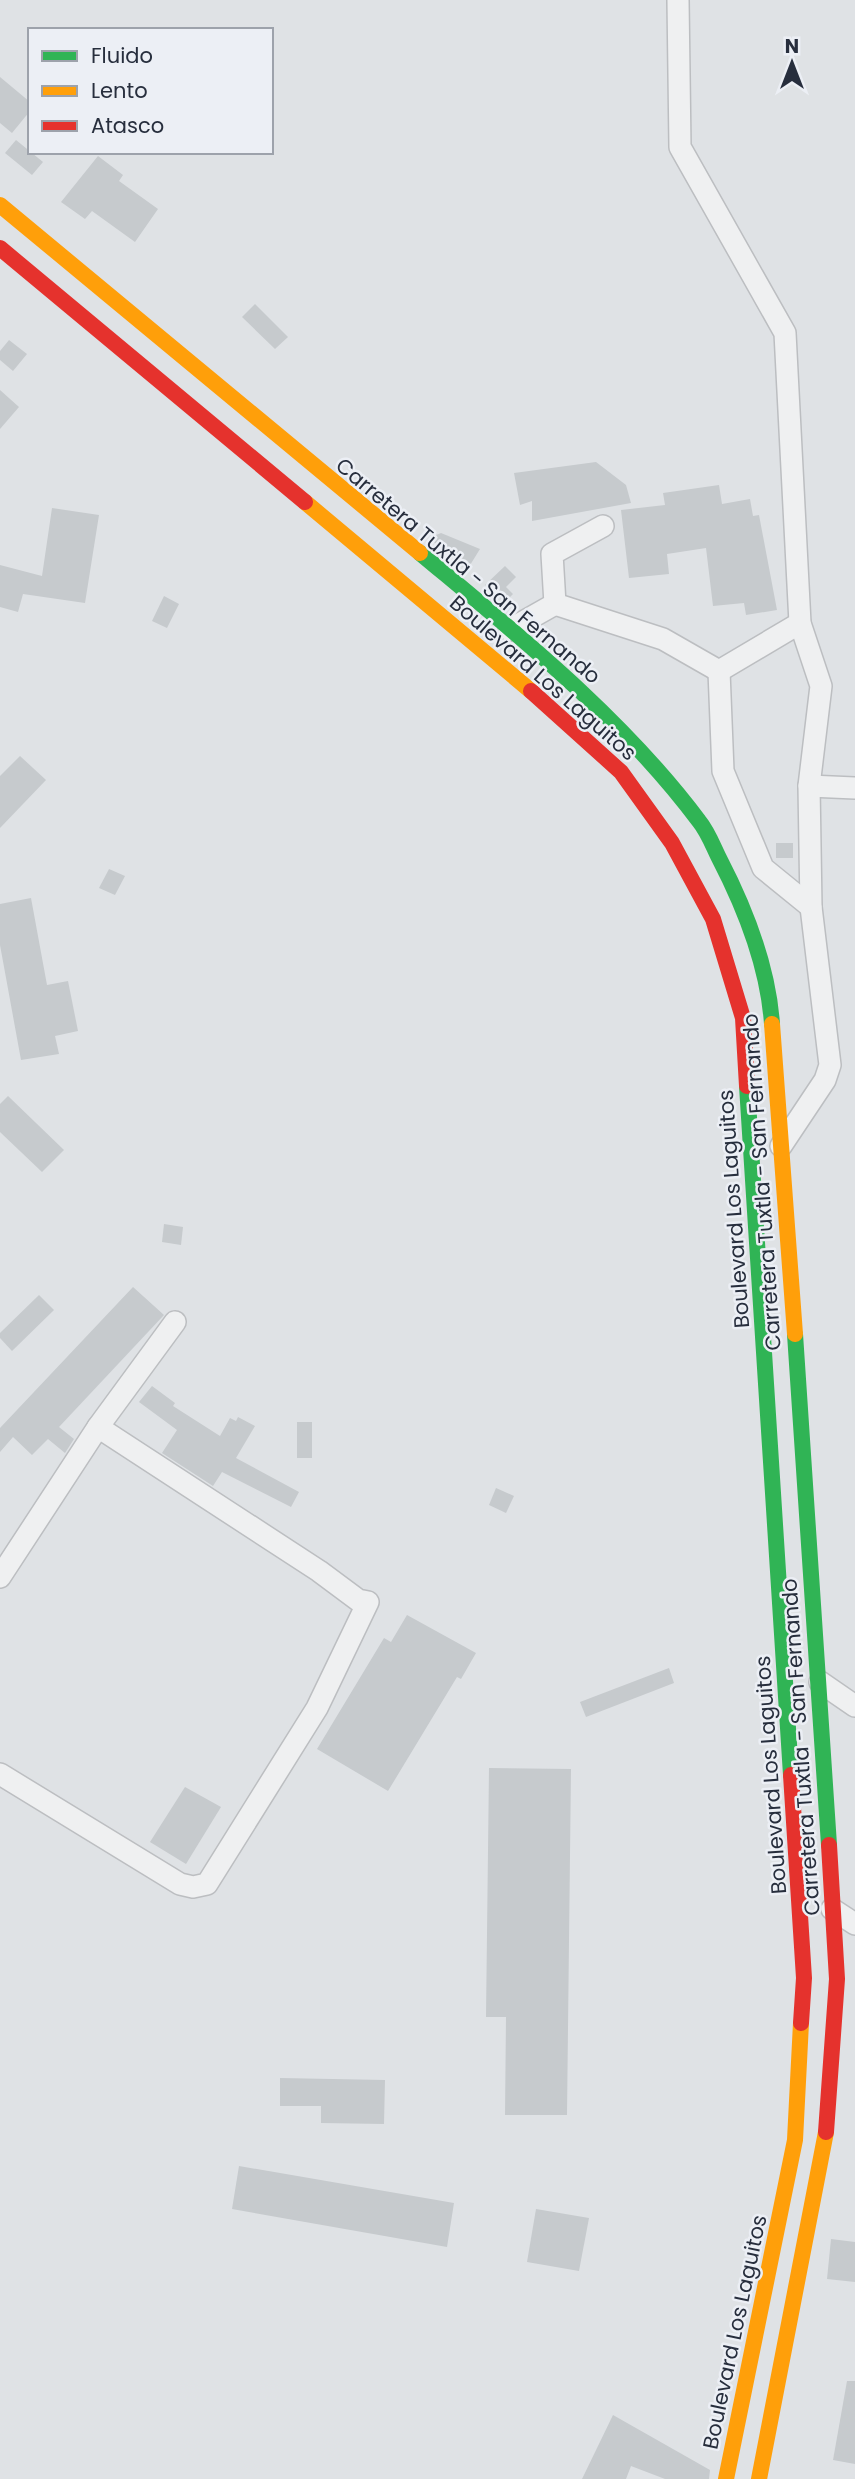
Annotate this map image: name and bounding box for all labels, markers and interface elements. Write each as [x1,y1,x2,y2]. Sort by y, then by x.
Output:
legend [28,28,273,154]
north arrow [757,28,827,98]
text: N [785,33,799,60]
text: Fluido [91,41,153,70]
text: Lento [91,76,148,105]
text: Atasco [91,111,164,140]
street label: Carretera Tuxtla - San Fernando [330,451,607,690]
street label: Boulevard Los Laguitos [444,588,643,767]
street label: Carretera Tuxtla - San Fernando [735,1013,788,1352]
street label: Boulevard Los Laguitos [711,1089,756,1329]
street label: Carretera Tuxtla - San Fernando [774,1578,827,1917]
street label: Boulevard Los Laguitos [748,1655,793,1895]
street label: Boulevard Los Laguitos [696,2212,774,2452]

